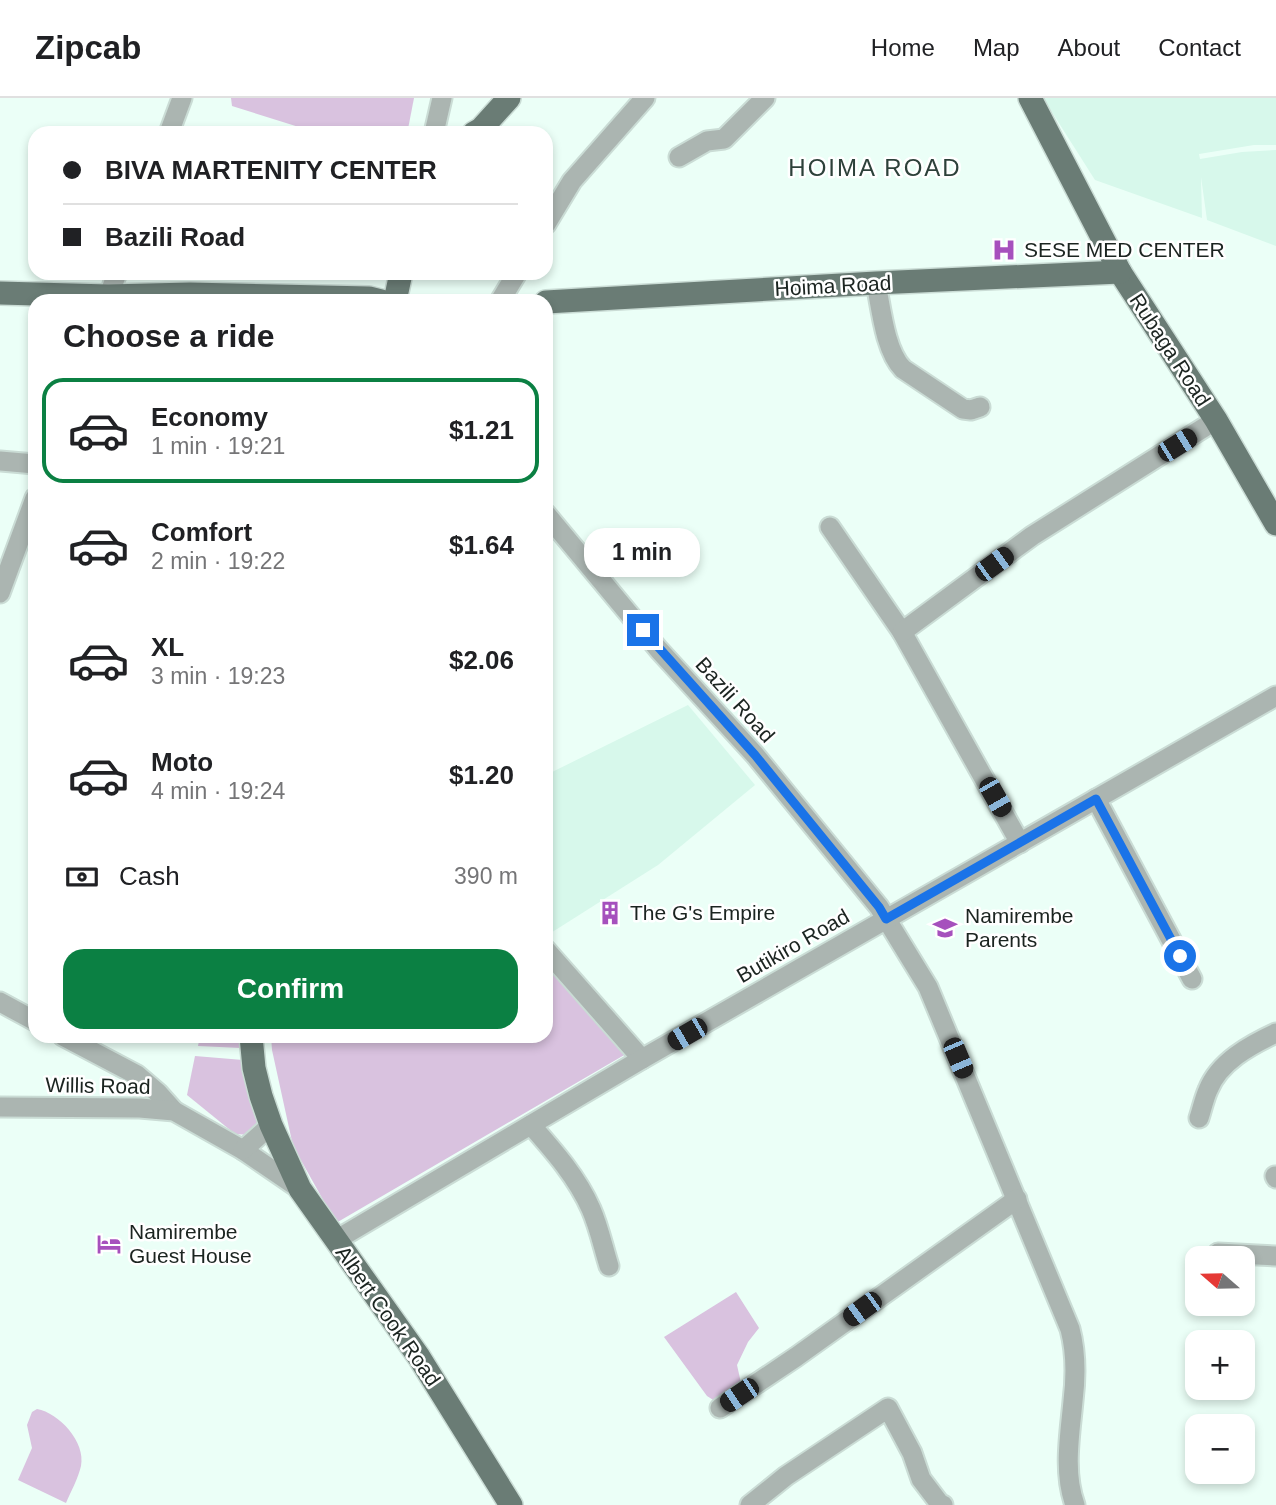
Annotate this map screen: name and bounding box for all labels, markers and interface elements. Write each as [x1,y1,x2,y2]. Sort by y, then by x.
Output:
text: Zipcab [35,29,141,66]
text: Home [871,34,935,61]
text: Map [973,34,1020,61]
text: About [1058,34,1120,61]
text: Contact [1158,34,1241,61]
district label: HOIMA ROAD [788,154,962,181]
text: BIVA MARTENITY CENTER [105,155,437,185]
text: Bazili Road [105,222,245,252]
hospital icon: SESE MED CENTER [990,236,1018,264]
place label: SESE MED CENTER [1024,238,1225,261]
street label: Hoima Road [774,271,892,300]
street label: Rubaga Road [1125,289,1215,410]
text: Choose a ride [63,318,275,354]
icon: car [67,399,130,462]
text: Economy [151,402,268,432]
text: $1.21 [449,415,514,445]
car [1154,425,1201,465]
text: 1 min · 19:21 [151,433,285,459]
icon: car [67,514,130,577]
text: Comfort [151,517,252,547]
callout: 1 min [585,528,701,578]
text: $1.64 [449,530,514,560]
text: 1 min [612,539,672,565]
car [971,543,1018,585]
text: 2 min · 19:22 [151,548,285,574]
route end [627,614,659,646]
icon: car [67,629,130,692]
text: XL [151,632,184,662]
text: $2.06 [449,645,514,675]
street label: Bazili Road [691,652,779,747]
text: 3 min · 19:23 [151,663,285,689]
icon: car [67,744,130,807]
text: Moto [151,747,213,777]
text: $1.20 [449,760,514,790]
car [976,774,1015,820]
text: 4 min · 19:24 [151,778,285,804]
icon: cash [63,858,101,896]
text: Cash [119,861,180,891]
text: 390 m [454,863,518,889]
building icon: The G's Empire [596,899,624,927]
place label: The G's Empire [630,901,775,924]
street label: Butikiro Road [732,904,853,987]
place label: Namirembe Parents [965,904,1074,951]
school or university icon: Namirembe Parents [931,914,959,942]
route start [1164,940,1196,972]
button: Confirm [63,949,518,1029]
car [664,1014,711,1054]
car [941,1035,976,1081]
street label: Willis Road [45,1073,151,1098]
place label: Namirembe Guest House [129,1220,252,1267]
hotel icon: Namirembe Guest House [95,1230,123,1258]
street label: Albert Cook Road [331,1241,445,1390]
north arrow [1185,1246,1255,1316]
map controls [1185,1246,1255,1484]
car [839,1288,886,1330]
button: + [1185,1330,1255,1400]
car [716,1375,763,1415]
button: − [1185,1414,1255,1484]

